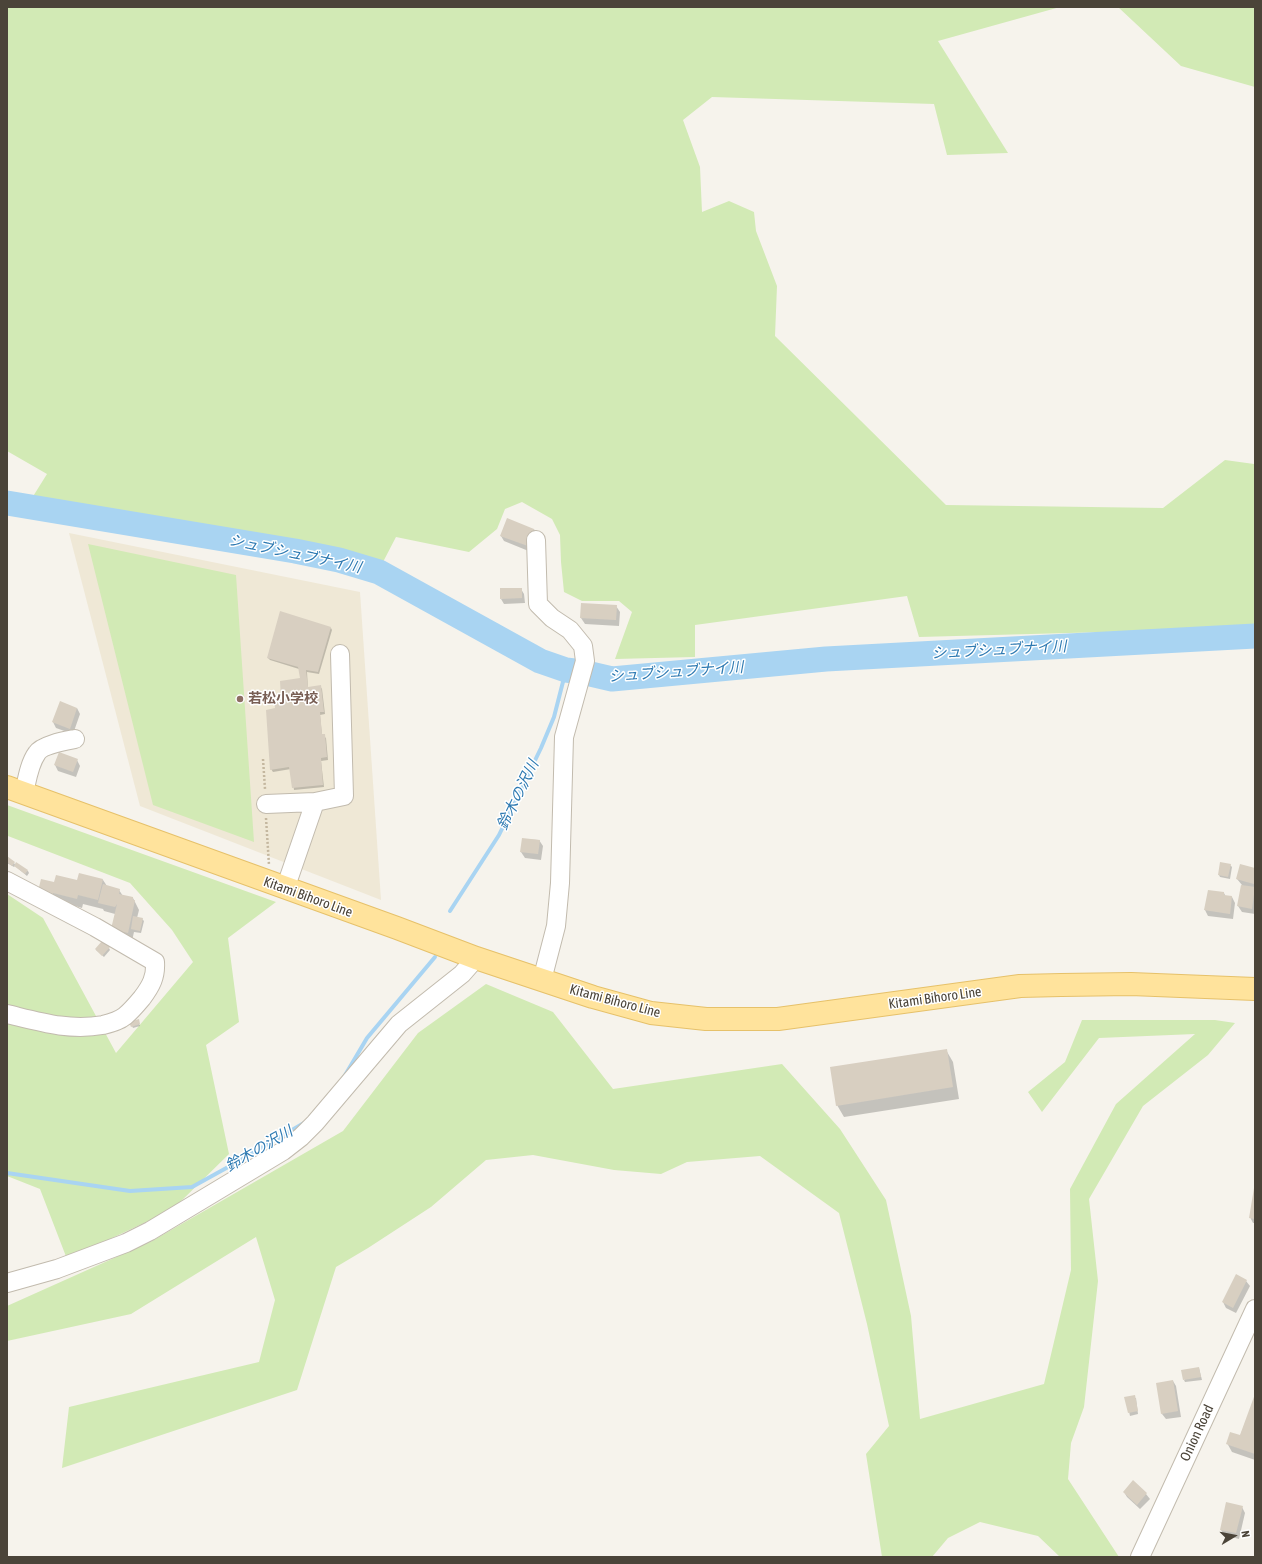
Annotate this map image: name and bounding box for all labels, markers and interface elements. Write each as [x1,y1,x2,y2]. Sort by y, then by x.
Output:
water label: シュブシュブナイ川 [227,531,363,577]
water label: シュブシュブナイ川 [931,637,1067,663]
water label: シュブシュブナイ川 [608,658,744,686]
place label: 若松小学校 [248,691,318,707]
marker: 若松小学校 [235,694,245,704]
water label: 鈴木の沢川 [493,757,543,833]
street label: Kitami Bihoro Line [261,873,355,921]
street label: Kitami Bihoro Line [568,981,662,1021]
street label: Kitami Bihoro Line [888,983,982,1013]
water label: 鈴木の沢川 [222,1122,296,1176]
street label: Onion Road [1177,1402,1217,1464]
north arrow [1214,1516,1254,1556]
text: N [1239,1530,1252,1538]

